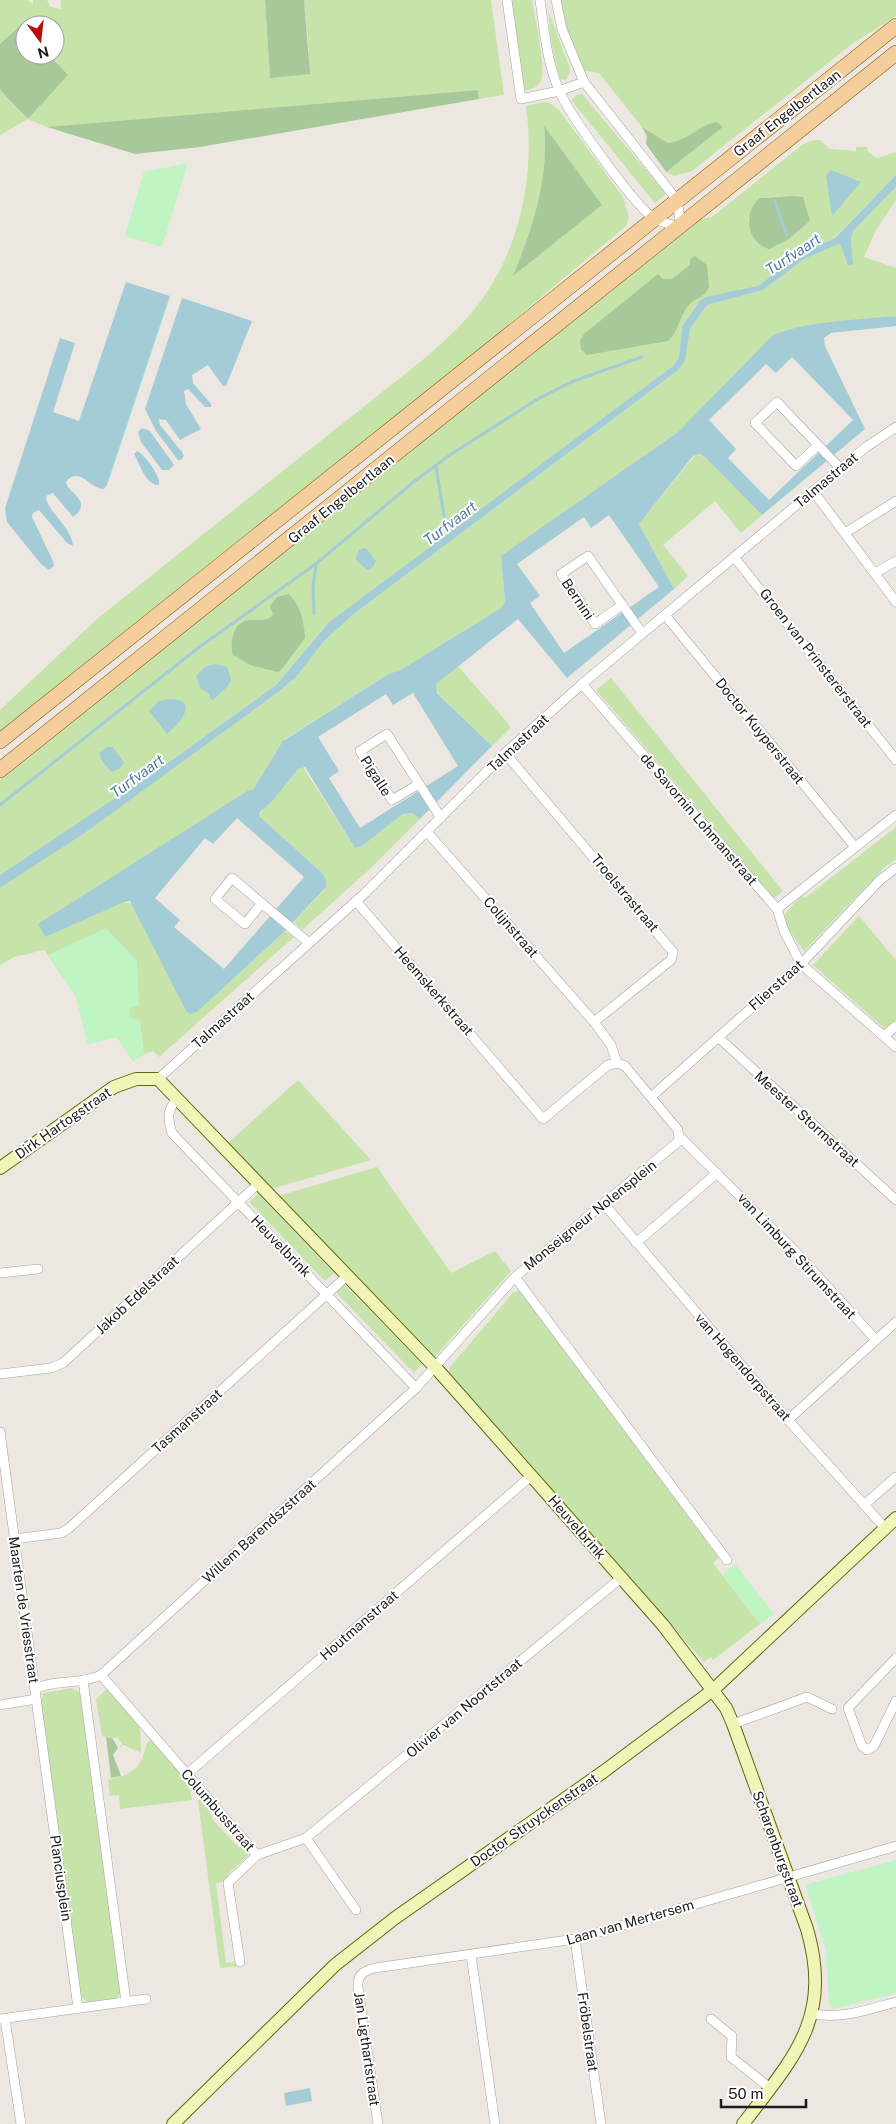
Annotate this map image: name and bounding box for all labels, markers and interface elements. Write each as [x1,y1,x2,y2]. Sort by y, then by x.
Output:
north arrow [15,15,65,65]
text: N [36,43,51,62]
street label: Graaf Engelbertlaan [730,66,844,160]
water label: Turfvaart [762,230,824,278]
street label: Talmastraat [791,449,861,511]
street label: Graaf Engelbertlaan [285,451,397,547]
water label: Turfvaart [420,497,480,548]
street label: Bernini [558,575,598,623]
street label: Groen van Prinstererstraat [757,585,875,731]
street label: Doctor Kuyperstraat [712,675,808,787]
street label: Talmastraat [484,711,552,775]
street label: de Savornin Lohmanstraat [637,750,761,888]
water label: Turfvaart [107,751,167,801]
street label: Pigalle [357,753,395,799]
street label: Troelstrastraat [588,851,662,935]
street label: Colijnstraat [480,893,542,961]
street label: Heemskerkstraat [391,943,477,1039]
street label: Flierstraat [746,956,806,1014]
street label: Talmastraat [189,988,257,1052]
street label: Meester Stormstraat [751,1068,863,1170]
street label: Dirk Hartogstraat [12,1084,114,1162]
street label: Monseigneur Nolensplein [521,1157,659,1273]
street label: van Limburg Stirumstraat [735,1190,859,1322]
street label: Heuvelbrink [248,1212,314,1280]
street label: Jakob Edelstraat [92,1253,182,1337]
street label: van Hogendorpstraat [692,1310,794,1424]
street label: Tasmanstraat [149,1386,225,1456]
street label: Willem Barendszstraat [199,1476,319,1586]
street label: Heuvelbrink [545,1492,609,1562]
street label: Maarten de Vriesstraat [6,1535,42,1685]
street label: Houtmanstraat [317,1587,401,1663]
street label: Olivier van Noortstraat [403,1655,525,1761]
street label: Columbusstraat [178,1766,258,1854]
street label: Doctor Struyckenstraat [467,1770,601,1870]
street label: Scharenburgstraat [750,1789,806,1909]
street label: Planciusplein [47,1834,75,1922]
street label: Laan van Mertersem [564,1896,696,1948]
street label: Jan Ligthartstraat [351,1991,383,2107]
street label: Fröbelstraat [575,1991,601,2073]
scale bar [721,2076,806,2108]
text: 50 m [728,2085,763,2102]

